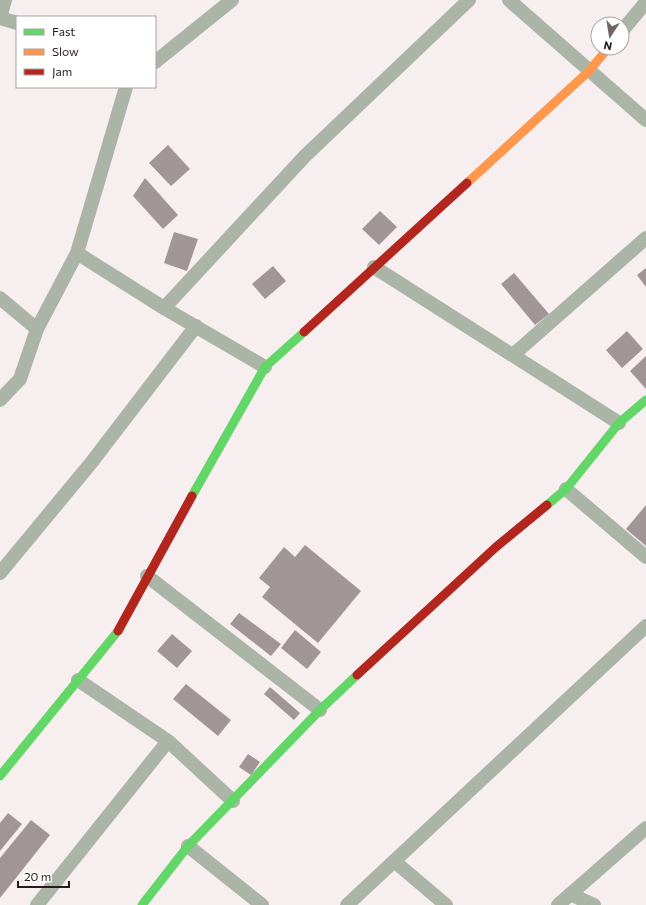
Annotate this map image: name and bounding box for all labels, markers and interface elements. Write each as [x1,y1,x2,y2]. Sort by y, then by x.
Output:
legend [16,16,156,88]
north arrow [590,16,630,56]
text: Fast [52,24,75,38]
text: N [602,39,613,53]
text: Slow [52,44,79,58]
text: Jam [52,64,72,79]
scale bar [18,863,69,889]
text: 20 m [24,869,51,883]

